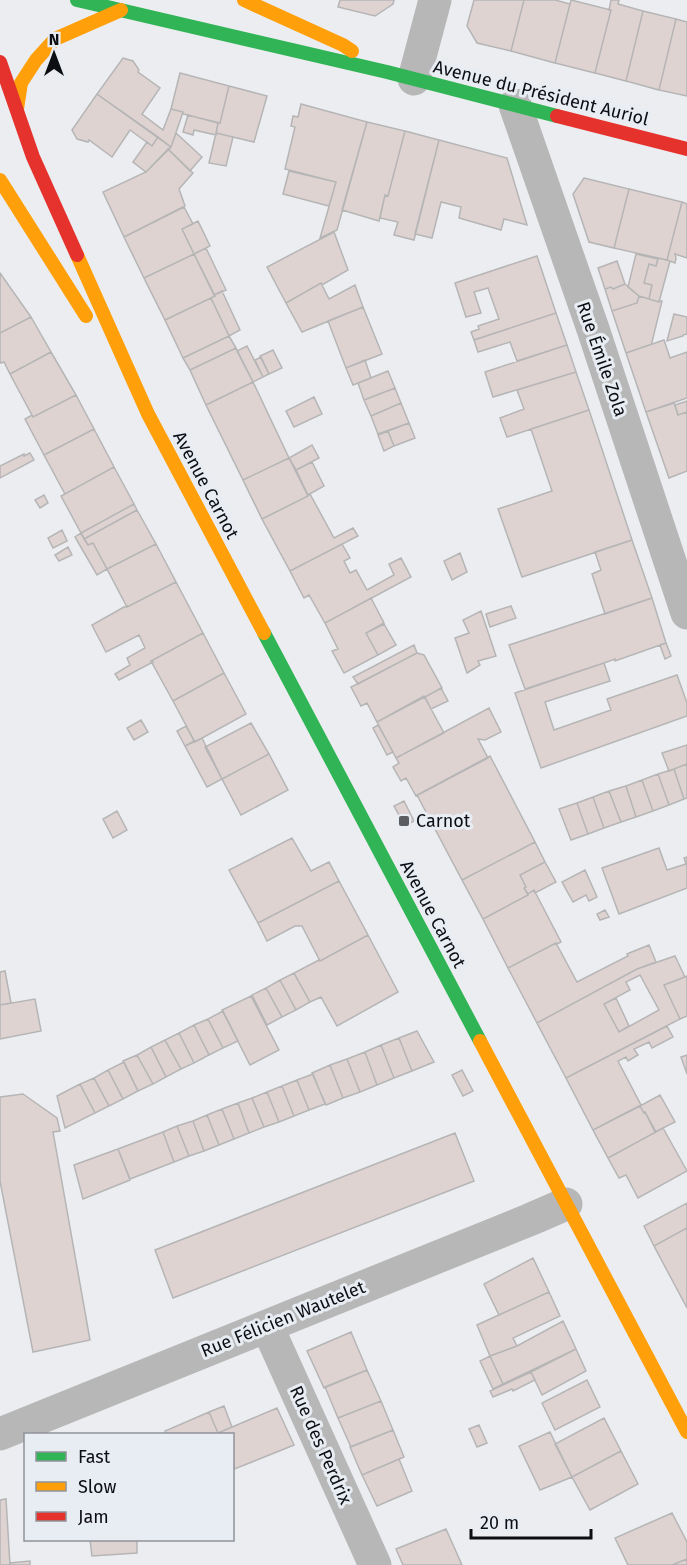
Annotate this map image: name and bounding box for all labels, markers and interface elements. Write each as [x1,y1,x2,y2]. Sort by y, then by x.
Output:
north arrow [24,24,84,84]
text: N [49,30,59,49]
street label: Avenue du Président Auriol [431,56,651,130]
street label: Rue Émile Zola [572,298,633,419]
street label: Avenue Carnot [168,427,244,543]
place label: Carnot [416,810,471,832]
marker: Carnot [397,814,411,828]
street label: Avenue Carnot [395,856,471,972]
street label: Rue Félicien Wautelet [198,1276,369,1362]
street label: Rue des Perdrix [285,1382,357,1508]
legend [24,1433,234,1541]
text: Fast [78,1446,111,1468]
text: Slow [78,1476,117,1498]
scale bar [471,1502,591,1540]
text: Jam [78,1506,109,1528]
text: 20 m [480,1512,519,1534]

